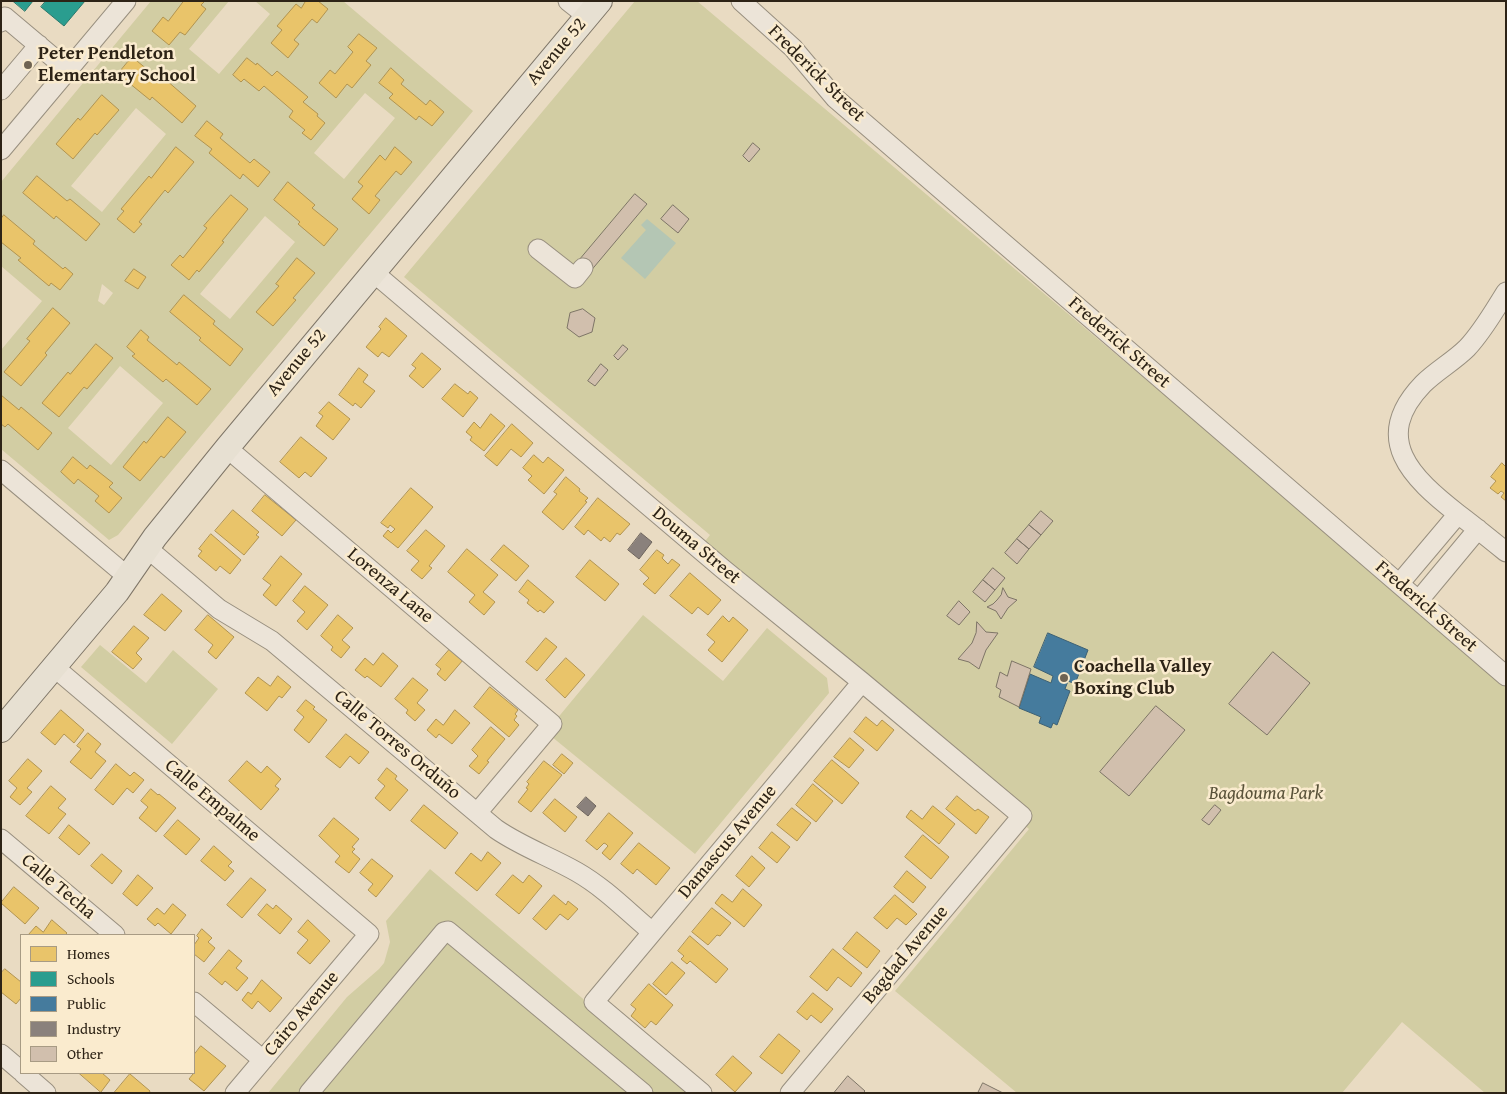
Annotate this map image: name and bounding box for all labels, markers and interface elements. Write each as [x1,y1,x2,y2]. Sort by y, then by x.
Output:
street label: Avenue 52 [522,14,592,90]
street label: Frederick Street [763,21,869,127]
place label: Peter Pendleton Elementary School [38,43,196,87]
marker: Peter Pendleton Elementary School [22,59,34,71]
street label: Frederick Street [1063,292,1175,394]
street label: Avenue 52 [262,325,332,401]
street label: Douma Street [647,502,745,590]
street label: Lorenza Lane [342,543,438,629]
street label: Frederick Street [1370,556,1482,658]
place label: Coachella Valley Boxing Club [1074,656,1212,700]
marker: Coachella Valley Boxing Club [1058,672,1070,684]
street label: Calle Torres Orduño [329,685,465,805]
street label: Calle Empalme [160,755,264,847]
street label: Damascus Avenue [674,781,782,903]
park label: Bagdouma Park [1209,783,1323,805]
street label: Calle Techa [16,849,100,925]
street label: Bagdad Avenue [858,901,954,1009]
legend [20,934,195,1074]
text: Homes [67,943,110,964]
street label: Cairo Avenue [260,967,344,1061]
text: Schools [67,968,115,989]
text: Public [67,993,106,1014]
text: Industry [67,1018,121,1039]
text: Other [67,1043,103,1064]

